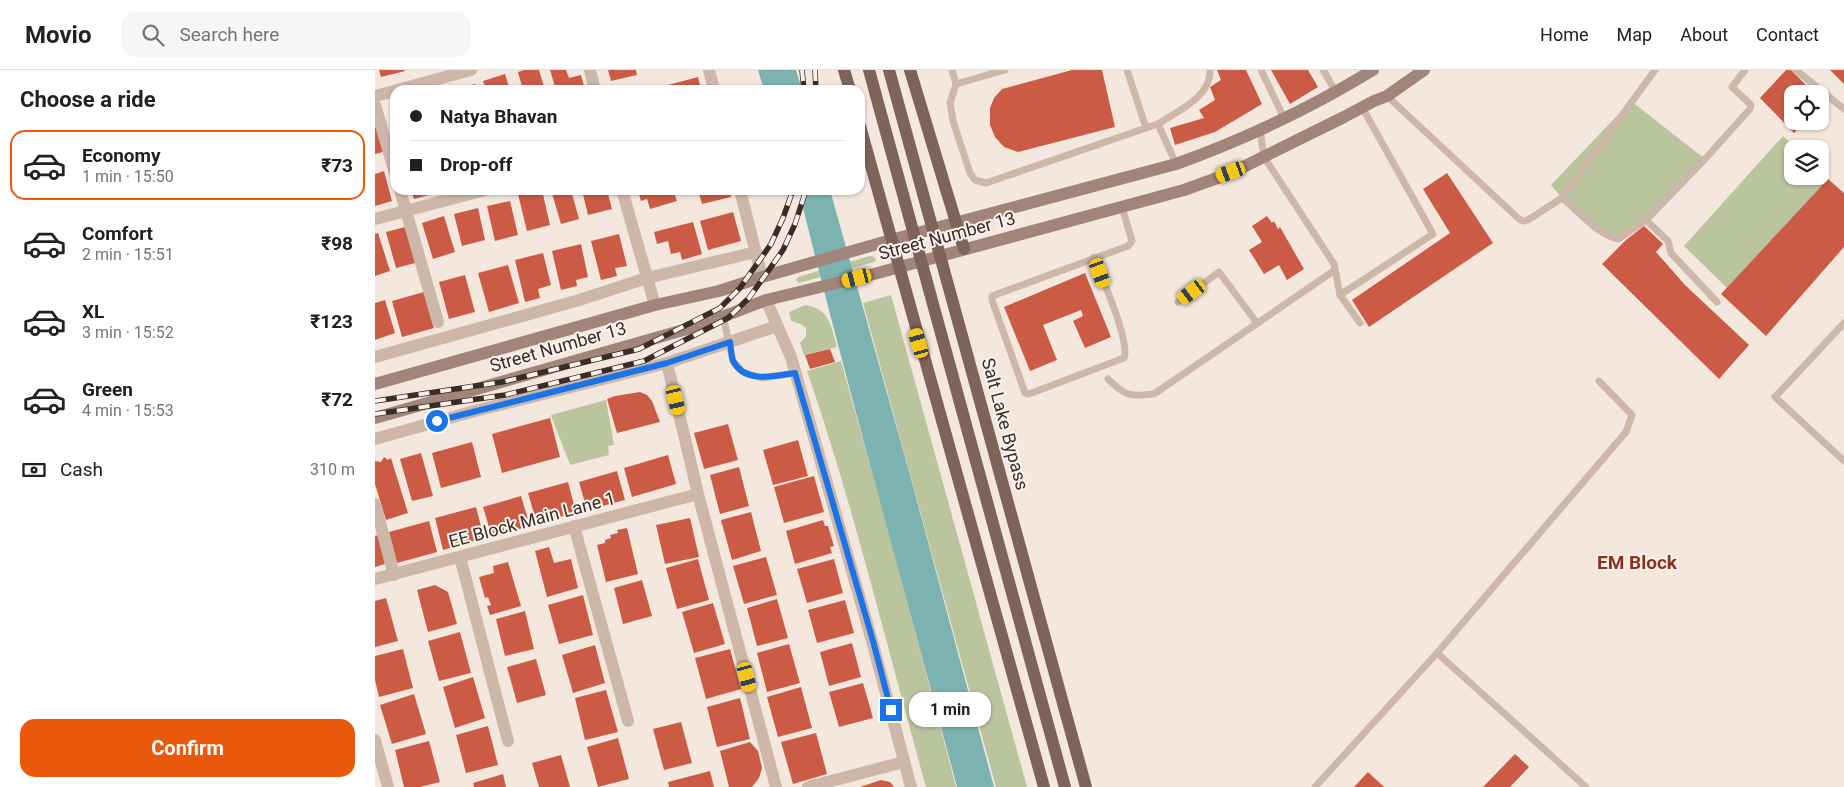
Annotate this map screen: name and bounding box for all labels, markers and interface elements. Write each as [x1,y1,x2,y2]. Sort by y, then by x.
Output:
search box [121,12,471,57]
text: Movio [25,21,91,49]
icon: search [139,21,167,49]
text: Search here [179,23,279,46]
text: Home [1540,24,1589,45]
text: Map [1617,24,1652,45]
text: About [1680,24,1728,45]
text: Contact [1756,24,1819,45]
map controls [1784,85,1829,185]
button: locate [1784,85,1829,130]
text: Choose a ride [20,87,156,112]
text: Natya Bhavan [440,105,557,128]
button: layers [1784,140,1829,185]
icon: car [22,143,67,188]
text: Economy [82,144,161,167]
text: Drop-off [440,153,512,176]
text: ₹73 [321,154,353,177]
car [1214,160,1247,184]
text: 1 min · 15:50 [82,167,174,186]
street label: Street Number 13 [876,207,1018,264]
icon: car [22,221,67,266]
text: Comfort [82,222,153,245]
text: ₹98 [321,232,353,255]
text: 2 min · 15:51 [82,245,174,264]
car [1087,256,1112,290]
car [840,267,873,289]
car [1175,277,1208,307]
icon: car [22,299,67,344]
text: XL [82,300,104,323]
text: ₹123 [310,310,353,333]
street label: Street Number 13 [487,317,629,376]
text: 3 min · 15:52 [82,323,174,342]
car [907,327,930,359]
street label: Salt Lake Bypass [978,356,1033,492]
icon: car [22,377,67,422]
text: Green [82,378,133,401]
car [665,384,686,416]
text: ₹72 [321,388,353,411]
text: 4 min · 15:53 [82,401,174,420]
route start [426,410,448,432]
icon: cash [20,456,48,484]
text: Cash [60,458,103,481]
text: 310 m [310,460,355,479]
street label: EE Block Main Lane 1 [446,487,617,552]
district label: EM Block [1597,551,1678,574]
car [735,661,758,693]
callout: 1 min [909,692,991,728]
route end [880,699,902,721]
text: 1 min [930,700,970,719]
button: Confirm [20,719,355,777]

